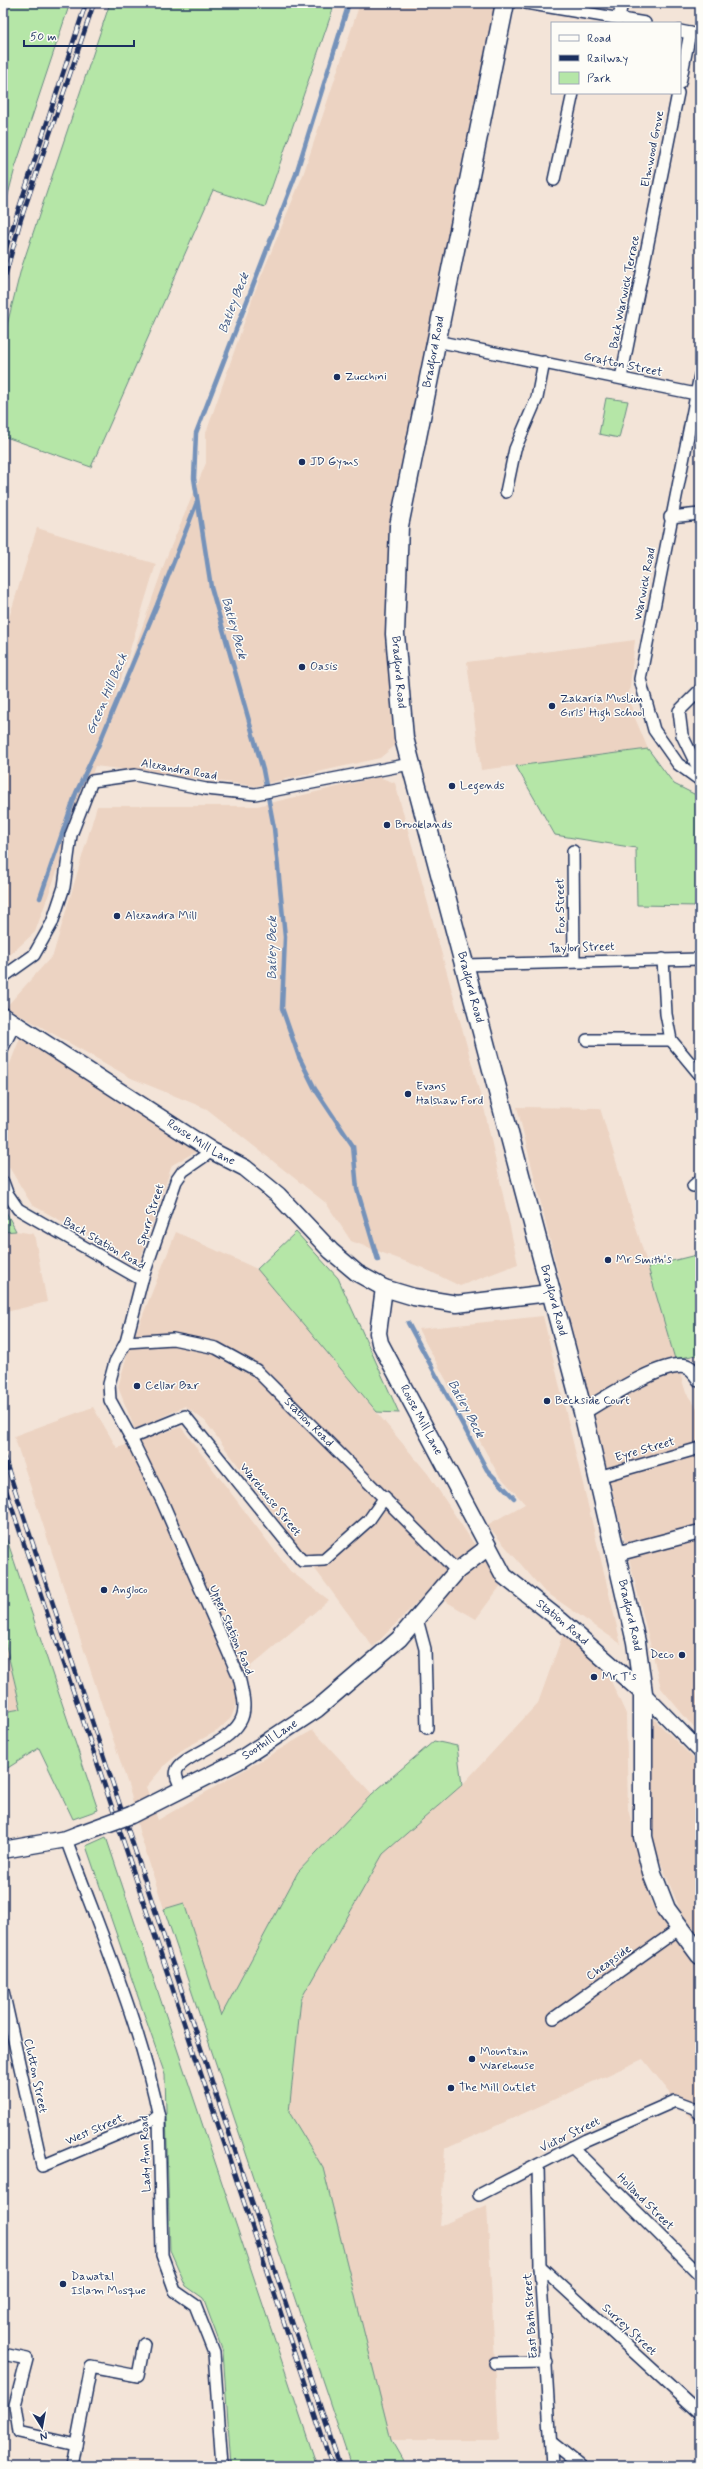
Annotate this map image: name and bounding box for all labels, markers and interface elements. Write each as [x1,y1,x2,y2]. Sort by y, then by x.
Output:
scale bar [24,22,134,48]
legend [551,22,681,94]
text: 50 m [30,29,57,45]
text: Road [587,31,611,47]
text: Railway [587,51,629,67]
text: Park [587,71,611,87]
street label: Elmwood Grove [638,109,668,189]
street label: Back Warwick Terrace [606,233,644,350]
water label: Batley Beck [215,269,254,336]
street label: Bradford Road [419,315,450,389]
street label: Grafton Street [582,349,664,381]
place label: Zucchini [345,369,387,385]
marker: Zucchini [332,372,342,382]
place label: JD Gyms [310,454,358,470]
marker: JD Gyms [297,457,307,467]
street label: Warwick Road [630,546,660,622]
water label: Batley Beck [217,595,251,662]
street label: Bradford Road [387,635,409,709]
water label: Green Hill Beck [82,650,132,737]
place label: Oasis [310,659,338,675]
marker: Oasis [297,662,307,672]
place label: Zakaria Muslim Girls' High School [560,691,645,722]
marker: Zakaria Muslim Girls' High School [547,701,557,711]
street label: Alexandra Road [140,755,218,785]
place label: Legends [460,778,505,795]
marker: Legends [447,781,457,791]
place label: Brooklands [395,817,452,833]
marker: Brooklands [382,820,392,830]
street label: Fox Street [553,878,569,934]
place label: Alexandra Mill [125,908,197,924]
marker: Alexandra Mill [112,911,122,921]
water label: Batley Beck [264,915,281,980]
street label: Taylor Street [549,939,615,957]
street label: Bradford Road [453,950,487,1025]
place label: Evans Halshaw Ford [416,1079,483,1109]
marker: Evans Halshaw Ford [403,1089,413,1099]
street label: Rouse Mill Lane [164,1116,238,1170]
street label: Spurr Street [134,1182,169,1248]
street label: Back Station Road [60,1214,148,1274]
place label: Mr Smith's [616,1252,672,1268]
marker: Mr Smith's [603,1255,613,1265]
street label: Bradford Road [536,1263,570,1338]
water label: Batley Beck [444,1377,489,1442]
place label: Cellar Bar [145,1378,199,1394]
marker: Cellar Bar [132,1381,142,1391]
street label: Rouse Mill Lane [396,1382,446,1458]
place label: Beckside Court [555,1393,630,1409]
street label: Station Road [280,1394,337,1451]
marker: Beckside Court [542,1396,552,1406]
street label: Eyre Street [613,1434,677,1466]
street label: Warehouse Street [236,1460,305,1540]
street label: Bradford Road [614,1578,645,1652]
place label: Angloco [112,1582,148,1599]
street label: Upper Station Road [205,1583,257,1677]
marker: Angloco [99,1585,109,1595]
street label: Station Road [532,1596,592,1649]
place label: Deco [650,1647,674,1663]
marker: Deco [677,1650,687,1660]
place label: Mr T's [602,1669,637,1685]
marker: Mr T's [589,1672,599,1682]
street label: Soothill Lane [239,1716,301,1764]
street label: Cheapside [583,1941,635,1985]
street label: Clutton Street [19,2037,51,2115]
place label: Mountain Warehouse [480,2044,534,2074]
marker: Mountain Warehouse [467,2054,477,2064]
place label: The Mill Outlet [459,2080,537,2096]
marker: The Mill Outlet [446,2083,456,2093]
street label: West Street [63,2110,127,2150]
street label: Victor Street [537,2113,603,2156]
street label: Lady Ann Road [137,2115,155,2193]
street label: Holland Street [613,2170,677,2234]
place label: Dawatal Islam Mosque [71,2269,146,2299]
street label: East Bath Street [520,2273,542,2359]
marker: Dawatal Islam Mosque [58,2279,68,2289]
street label: Surrey Street [598,2300,660,2360]
north arrow [22,2407,62,2447]
text: N [39,2428,49,2443]

